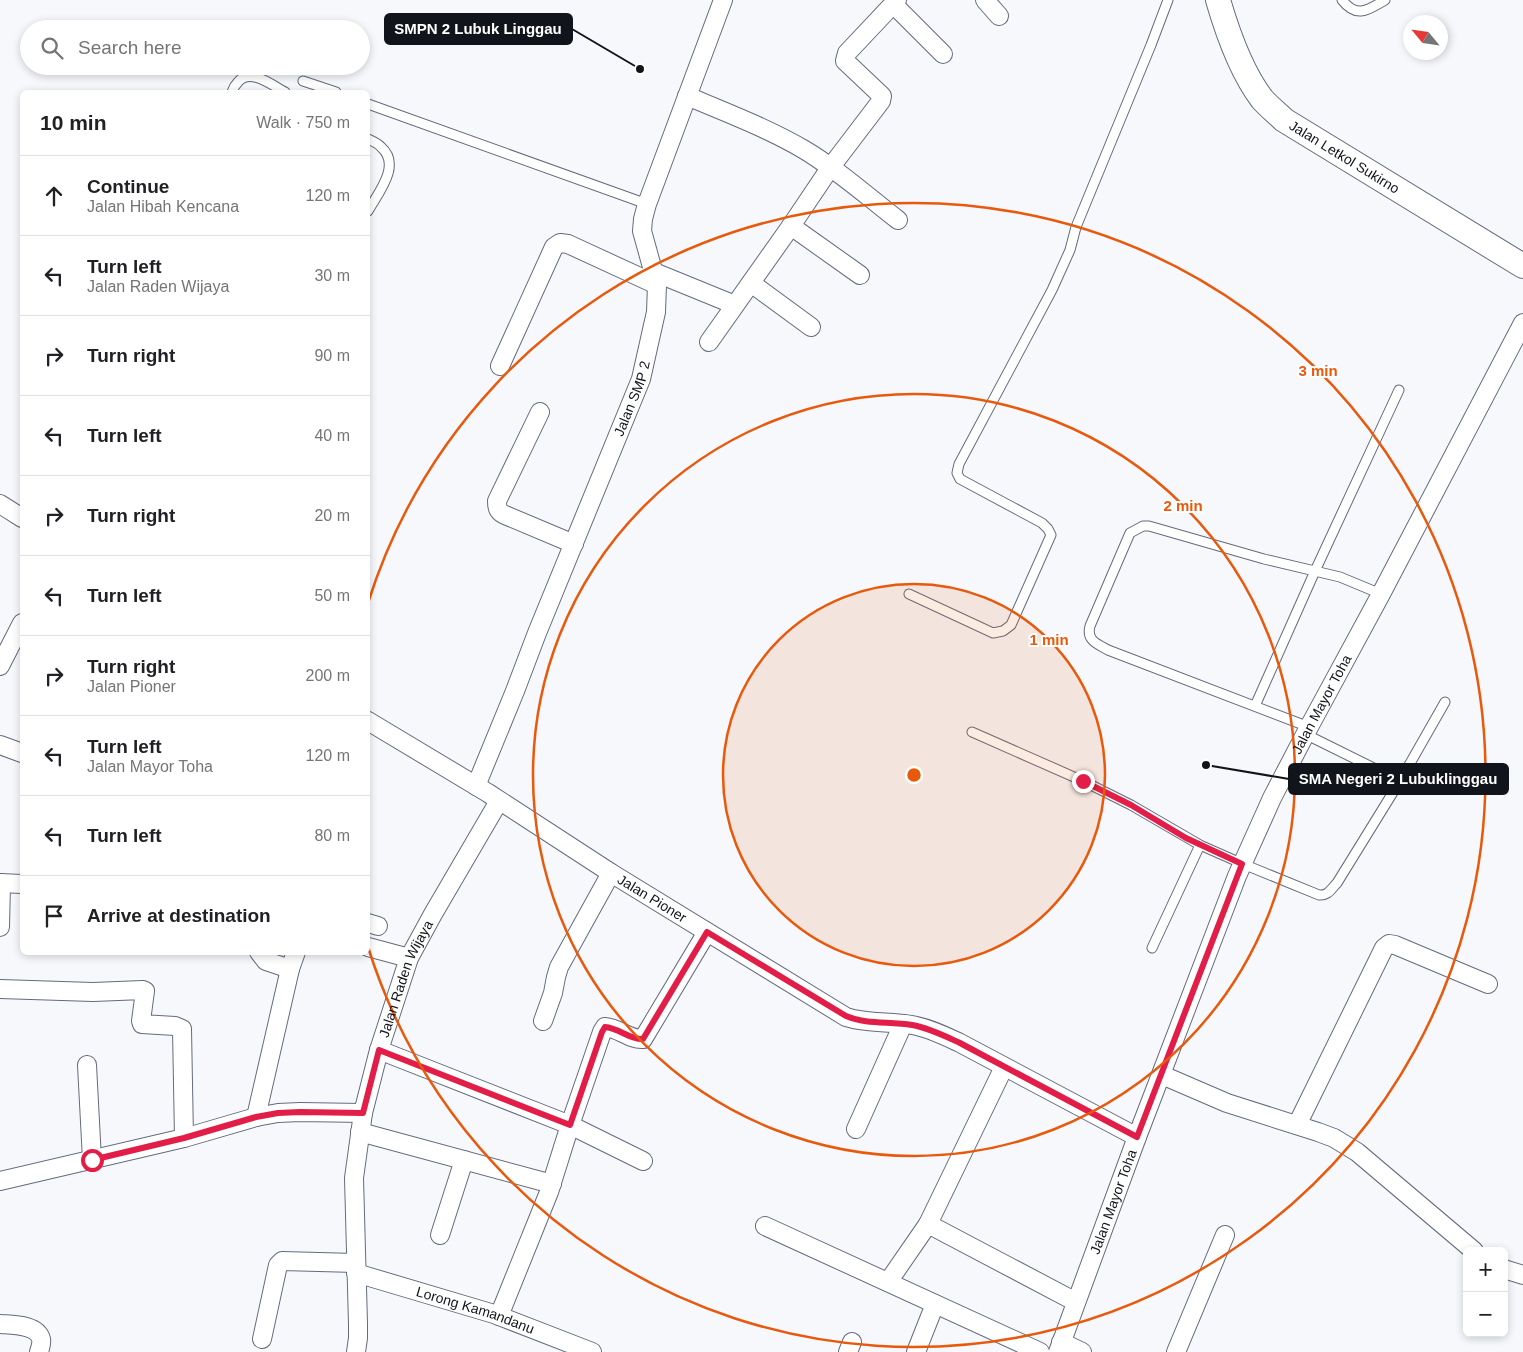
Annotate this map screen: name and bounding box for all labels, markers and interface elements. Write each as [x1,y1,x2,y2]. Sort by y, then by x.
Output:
callout: SMPN 2 Lubuk Linggau [385,14,572,44]
north arrow [1403,15,1448,60]
search box [20,20,370,75]
text: SMPN 2 Lubuk Linggau [394,20,562,37]
icon: search [38,34,66,62]
text: Search here [78,37,182,58]
text: 10 min [40,111,107,134]
text: Walk · 750 m [256,114,350,131]
street label: Jalan Letkol Sukirno [1286,117,1403,197]
text: Continue [87,176,169,197]
icon: ahead [40,182,68,210]
text: 120 m [306,187,350,204]
text: Jalan Hibah Kencana [87,198,239,215]
text: Turn left [87,256,162,277]
icon: left [40,262,68,290]
text: 30 m [314,267,350,284]
text: Jalan Raden Wijaya [87,278,229,295]
icon: right [40,342,68,370]
text: Turn right [87,345,175,366]
text: 90 m [314,347,350,364]
street label: Jalan SMP 2 [611,359,653,438]
text: 3 min [1298,362,1338,379]
icon: left [40,422,68,450]
text: Turn left [87,425,162,446]
text: 40 m [314,427,350,444]
text: 2 min [1163,497,1203,514]
icon: right [40,502,68,530]
text: Turn right [87,505,175,526]
text: 20 m [314,507,350,524]
icon: left [40,582,68,610]
text: Turn left [87,585,162,606]
text: 50 m [314,587,350,604]
text: 1 min [1029,631,1069,648]
street label: Jalan Mayor Toha [1288,652,1355,757]
text: Turn right [87,656,175,677]
icon: right [40,662,68,690]
text: 200 m [306,667,350,684]
text: Jalan Pioner [87,678,176,695]
text: Turn left [87,736,162,757]
icon: left [40,742,68,770]
text: 120 m [306,747,350,764]
text: Jalan Mayor Toha [87,758,213,775]
callout: SMA Negeri 2 Lubuklinggau [1289,764,1508,794]
centre of rings [905,766,923,784]
route end [1072,770,1095,793]
text: SMA Negeri 2 Lubuklinggau [1299,770,1497,787]
icon: left [40,822,68,850]
text: Turn left [87,825,162,846]
text: 80 m [314,827,350,844]
street label: Jalan Pioner [615,871,690,926]
icon: arrive [40,902,68,930]
text: Arrive at destination [87,905,271,926]
street label: Jalan Raden Wijaya [376,917,436,1039]
street label: Jalan Mayor Toha [1087,1147,1140,1256]
route start [81,1149,104,1172]
map controls [1463,1247,1508,1337]
button: + [1463,1247,1508,1292]
street label: Lorong Kamandanu [415,1283,537,1337]
button: − [1463,1292,1508,1337]

